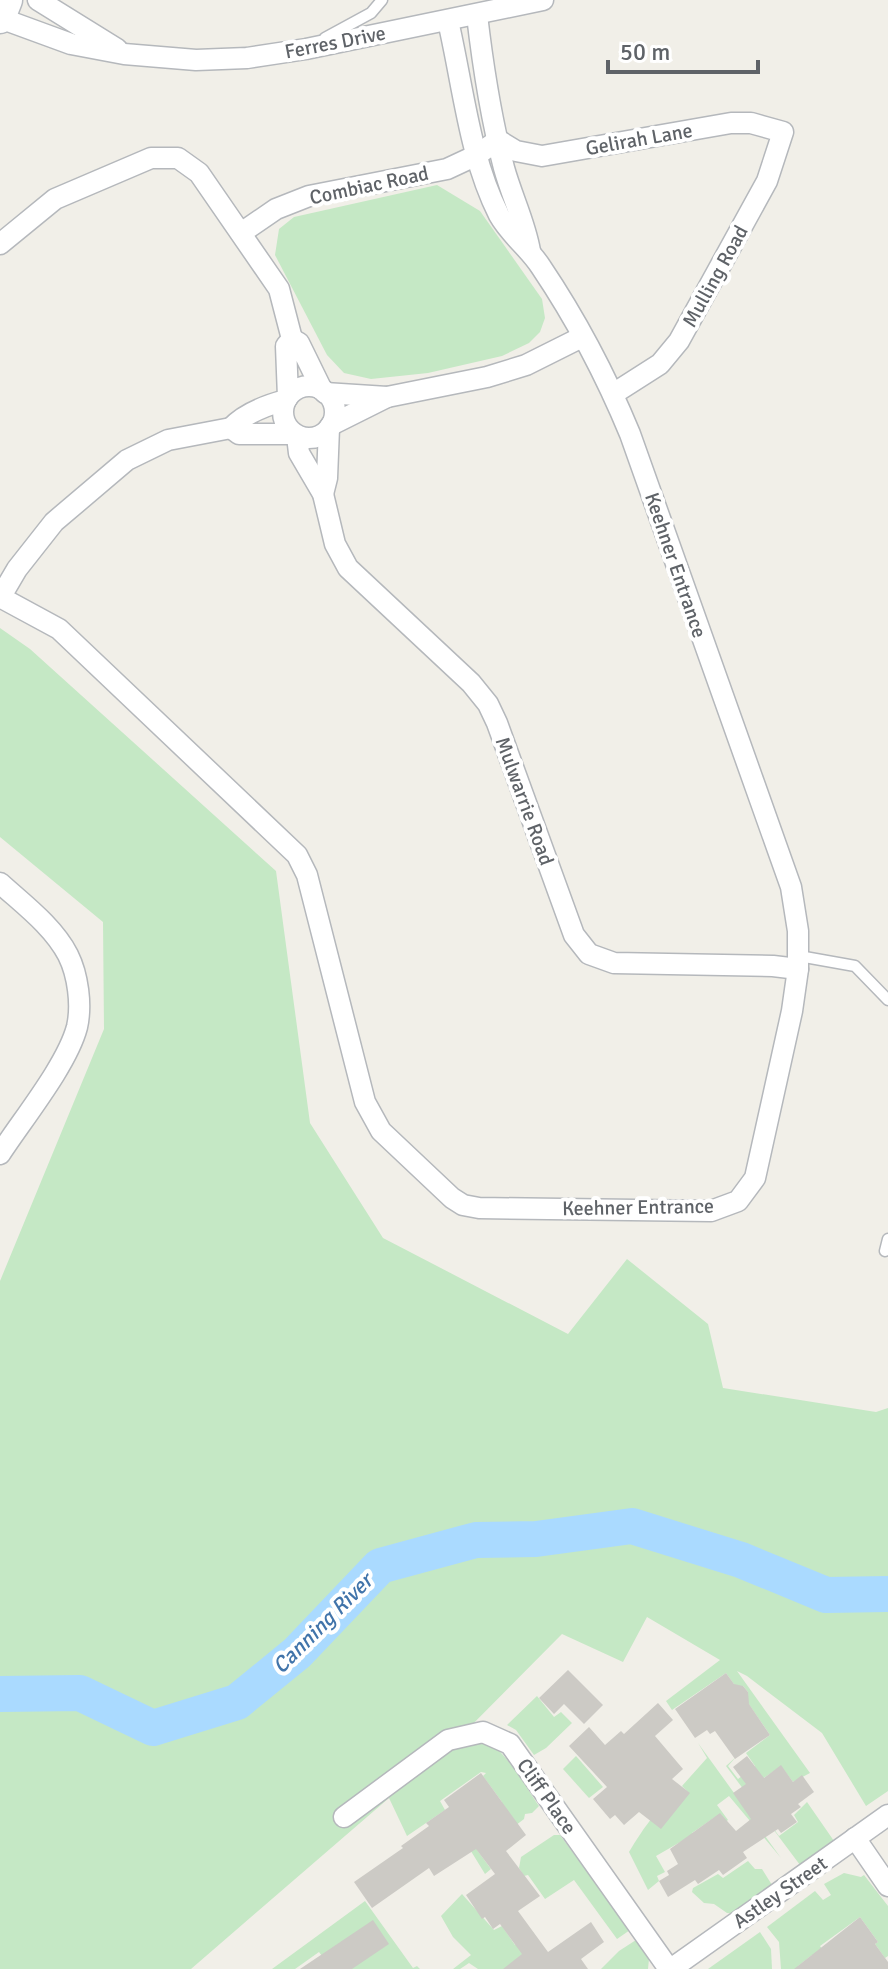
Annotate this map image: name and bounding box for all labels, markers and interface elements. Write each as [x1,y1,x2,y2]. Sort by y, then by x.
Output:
street label: Ferres Drive [283,20,388,65]
scale bar [608,24,758,74]
text: 50 m [620,37,670,67]
street label: Gelirah Lane [584,118,694,161]
street label: Combiac Road [307,161,431,210]
street label: Mulling Road [677,221,754,332]
street label: Keehner Entrance [639,489,712,641]
street label: Mulwarrie Road [490,734,559,869]
street label: Keehner Entrance [562,1194,714,1221]
water label: Canning River [267,1566,380,1679]
street label: Cliff Place [511,1753,582,1839]
street label: Astley Street [728,1851,832,1934]

